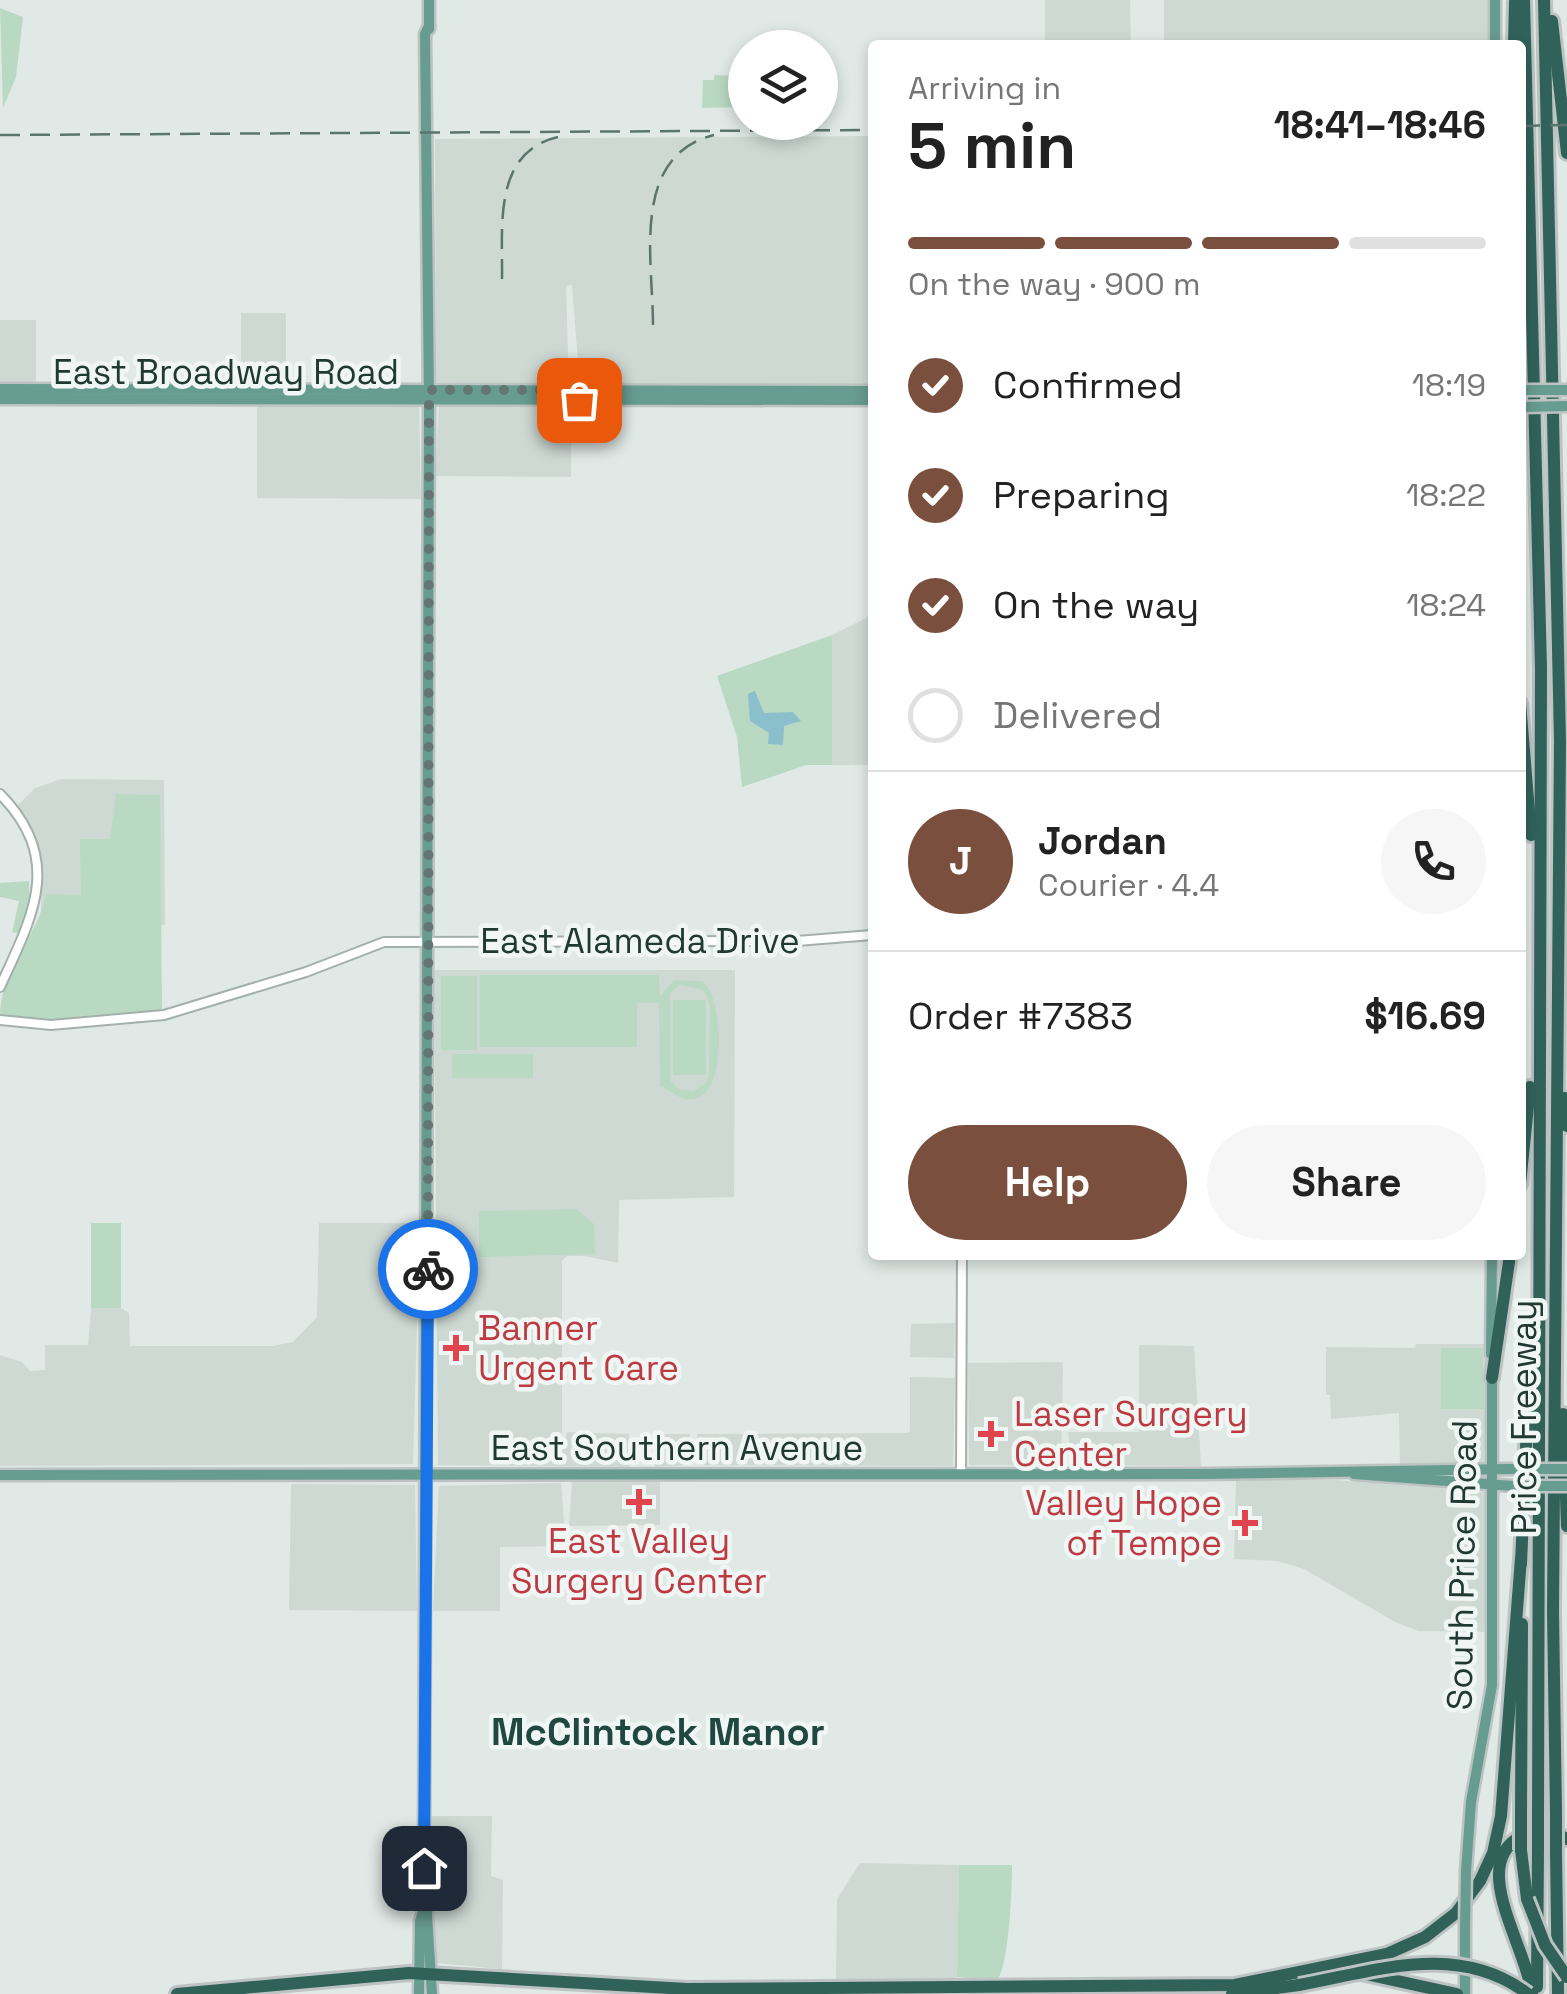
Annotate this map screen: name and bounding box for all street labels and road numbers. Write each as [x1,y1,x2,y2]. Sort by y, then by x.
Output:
street label: East Broadway Road [53,350,399,394]
street label: East Alameda Drive [480,919,800,963]
street label: Price Freeway [1502,1300,1546,1534]
street label: South Price Road [1437,1419,1487,1711]
street label: East Southern Avenue [491,1426,863,1470]

